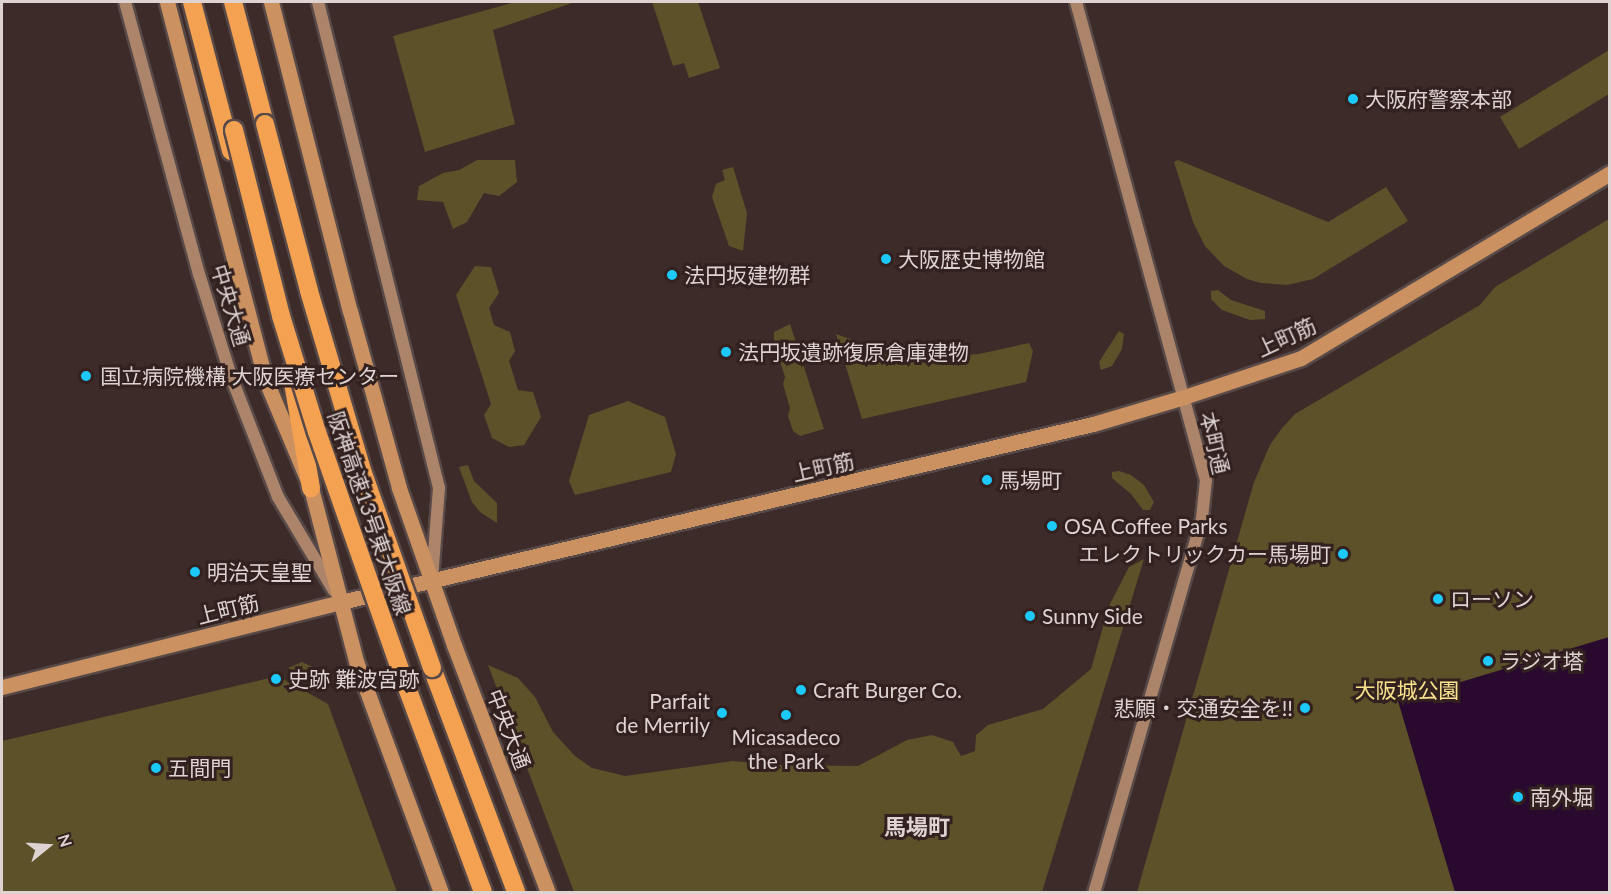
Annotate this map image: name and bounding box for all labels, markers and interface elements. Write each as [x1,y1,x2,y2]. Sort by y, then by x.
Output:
place label: 大阪府警察本部 [1365,86,1512,112]
marker: 大阪府警察本部 [1346,92,1360,106]
place label: 大阪歴史博物館 [898,246,1045,272]
marker: 大阪歴史博物館 [879,252,893,266]
street label: 中央大通 [207,261,255,349]
place label: 法円坂建物群 [684,262,810,288]
marker: 法円坂建物群 [665,268,679,282]
street label: 上町筋 [1252,312,1320,362]
place label: 法円坂遺跡復原倉庫建物 [738,339,969,365]
marker: 法円坂遺跡復原倉庫建物 [719,345,733,359]
place label: 国立病院機構 大阪医療センター [100,363,399,389]
marker: 国立病院機構 大阪医療センター [77,367,95,385]
street label: 阪神高速13号東大阪線 [323,408,417,618]
street label: 本町通 [1196,409,1234,477]
street label: 上町筋 [789,448,857,486]
place label: 馬場町 [999,467,1062,493]
marker: 馬場町 [980,473,994,487]
place label: OSA Coffee Parks [1064,513,1228,539]
marker: OSA Coffee Parks [1045,519,1059,533]
place label: エレクトリックカー馬場町 [1079,541,1331,567]
marker: エレクトリックカー馬場町 [1336,547,1350,561]
place label: 明治天皇聖 [207,559,312,585]
marker: 明治天皇聖 [188,565,202,579]
place label: ローソン [1450,586,1534,612]
street label: 上町筋 [194,589,262,629]
marker: ローソン [1431,592,1445,606]
place label: Sunny Side [1042,603,1143,629]
marker: Sunny Side [1023,609,1037,623]
place label: ラジオ塔 [1500,648,1584,674]
marker: ラジオ塔 [1481,654,1495,668]
place label: 史跡 難波宮跡 [288,666,419,692]
marker: 史跡 難波宮跡 [269,672,283,686]
place label: Craft Burger Co. [813,677,962,703]
park label: 大阪城公園 [1355,677,1459,703]
marker: Craft Burger Co. [794,683,808,697]
street label: 中央大通 [482,685,536,773]
place label: Parfait de Merrily [615,688,710,738]
place label: 悲願・交通安全を!! [1114,695,1293,721]
marker: 悲願・交通安全を!! [1298,701,1312,715]
marker: Parfait de Merrily [715,706,729,720]
marker: Micasadeco the Park [779,708,793,722]
place label: Micasadeco the Park [732,724,840,774]
place label: 五間門 [168,755,231,781]
marker: 五間門 [149,761,163,775]
place label: 南外堀 [1530,784,1593,810]
marker: 南外堀 [1511,790,1525,804]
district label: 馬場町 [884,814,950,840]
north arrow [18,816,78,876]
text: N [55,831,77,849]

